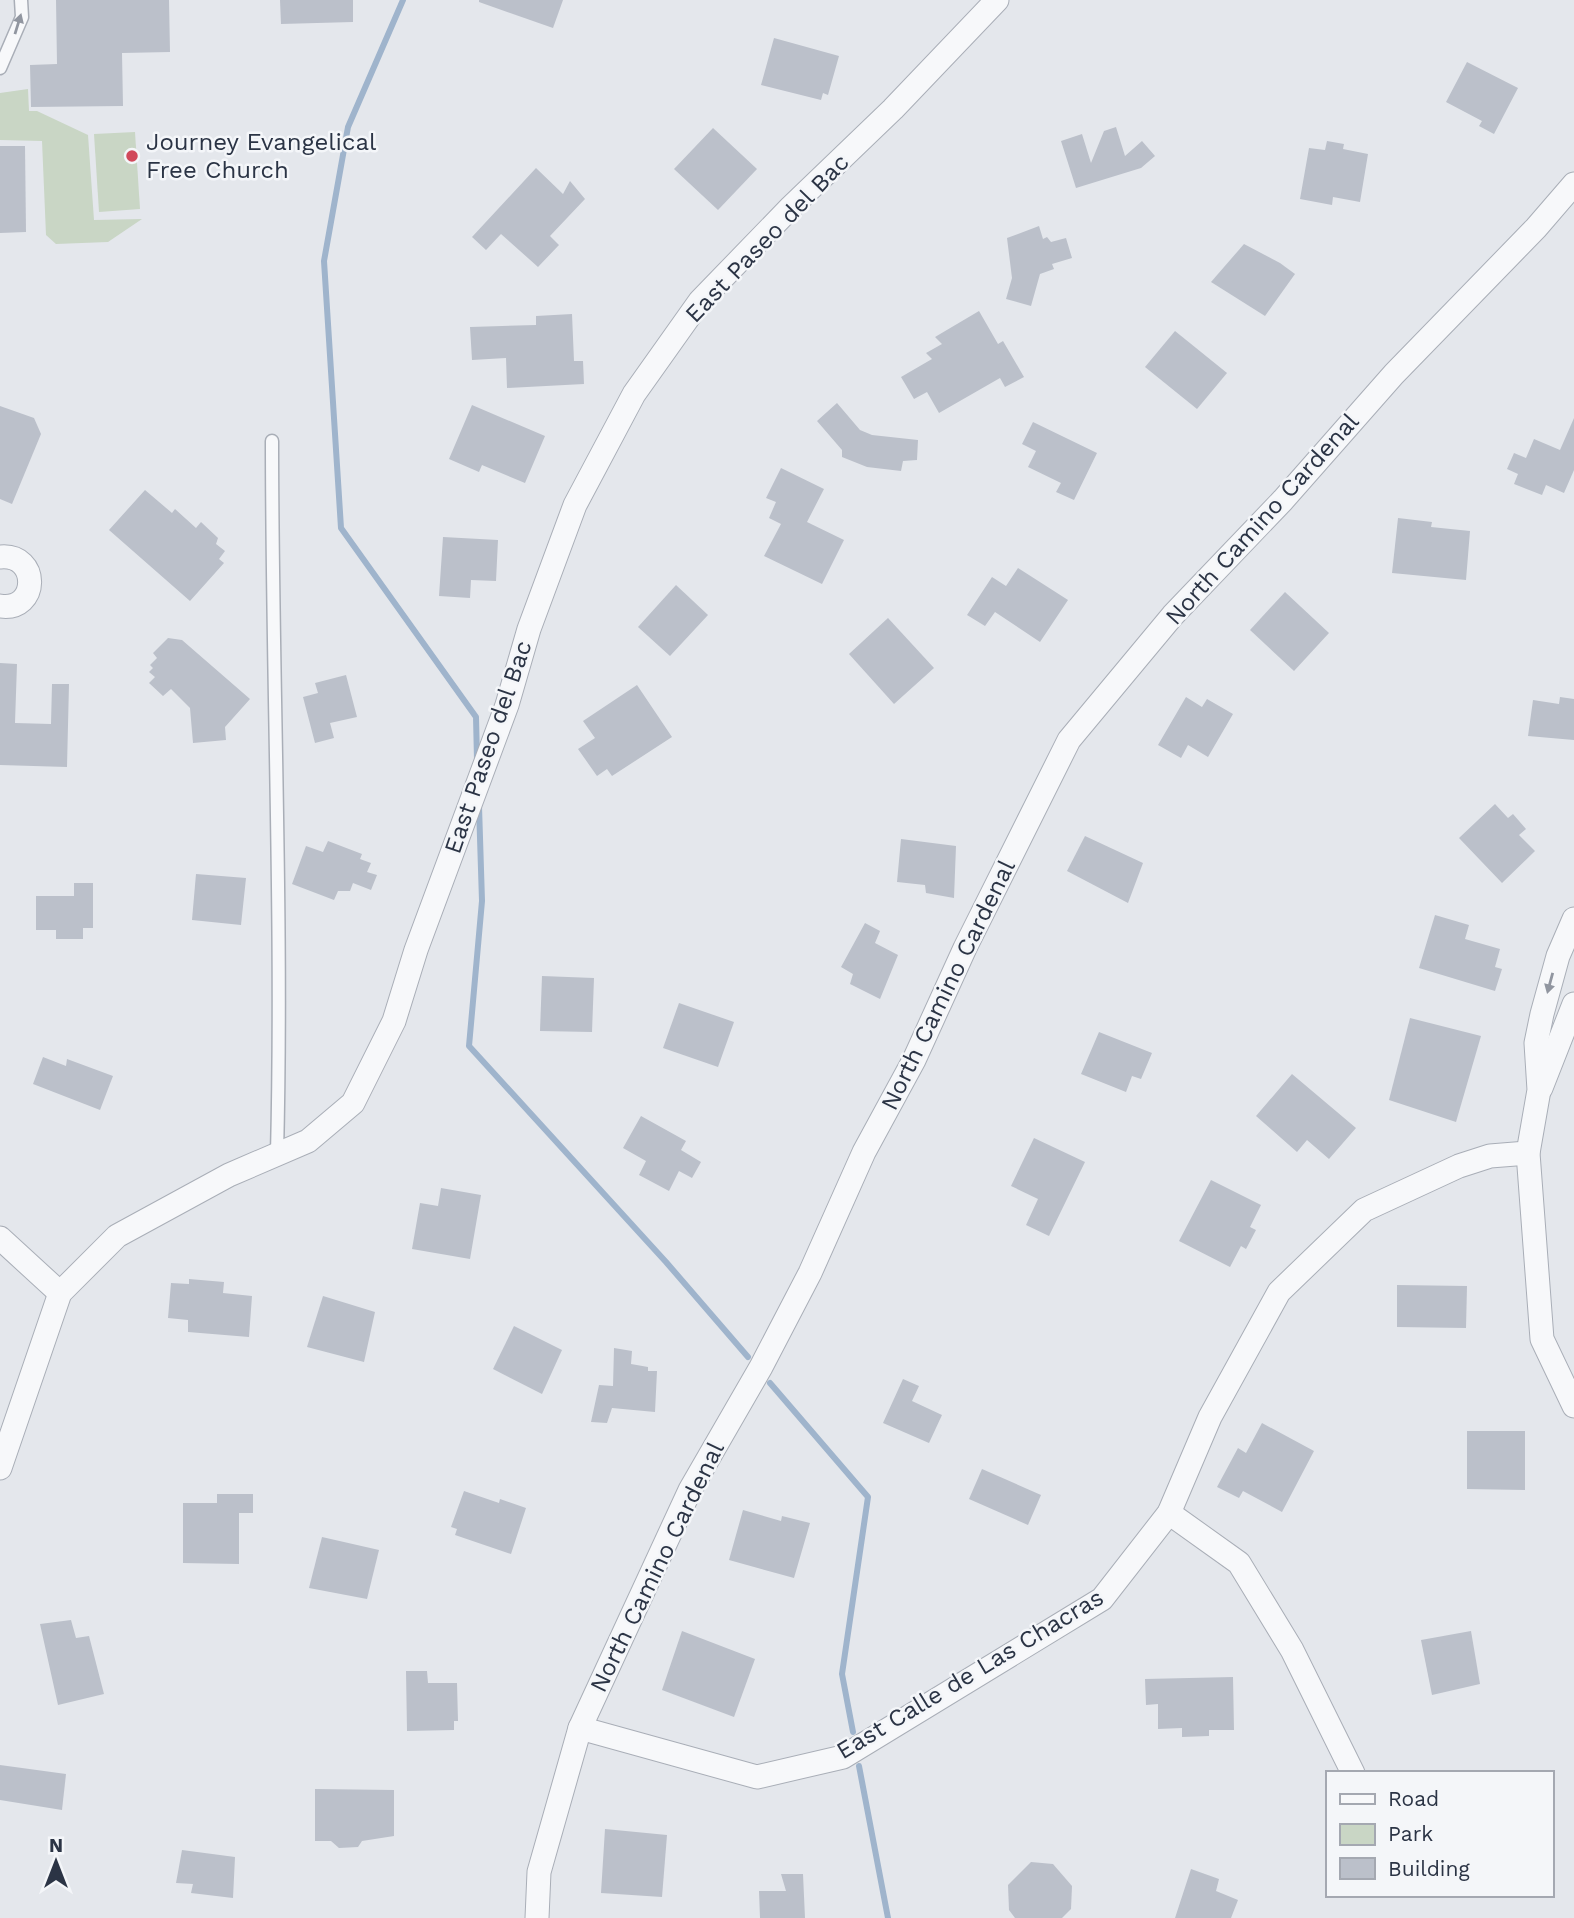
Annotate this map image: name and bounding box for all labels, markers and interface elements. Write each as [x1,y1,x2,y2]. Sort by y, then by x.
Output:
one-way arrow [14,13,24,34]
place label: Journey Evangelical Free Church [146,128,377,184]
marker: Journey Evangelical Free Church [124,148,140,164]
street label: East Paseo del Bac [679,148,855,328]
street label: North Camino Cardenal [1160,407,1365,631]
street label: East Paseo del Bac [438,637,538,857]
street label: North Camino Cardenal [875,855,1021,1115]
one-way arrow [1545,972,1555,993]
street label: North Camino Cardenal [584,1437,730,1697]
street label: East Calle de Las Chacras [831,1583,1109,1765]
legend [1326,1771,1553,1897]
text: Road [1388,1786,1439,1811]
text: Park [1388,1821,1433,1846]
north arrow [21,1827,91,1897]
text: N [49,1834,63,1857]
text: Building [1388,1856,1470,1881]

